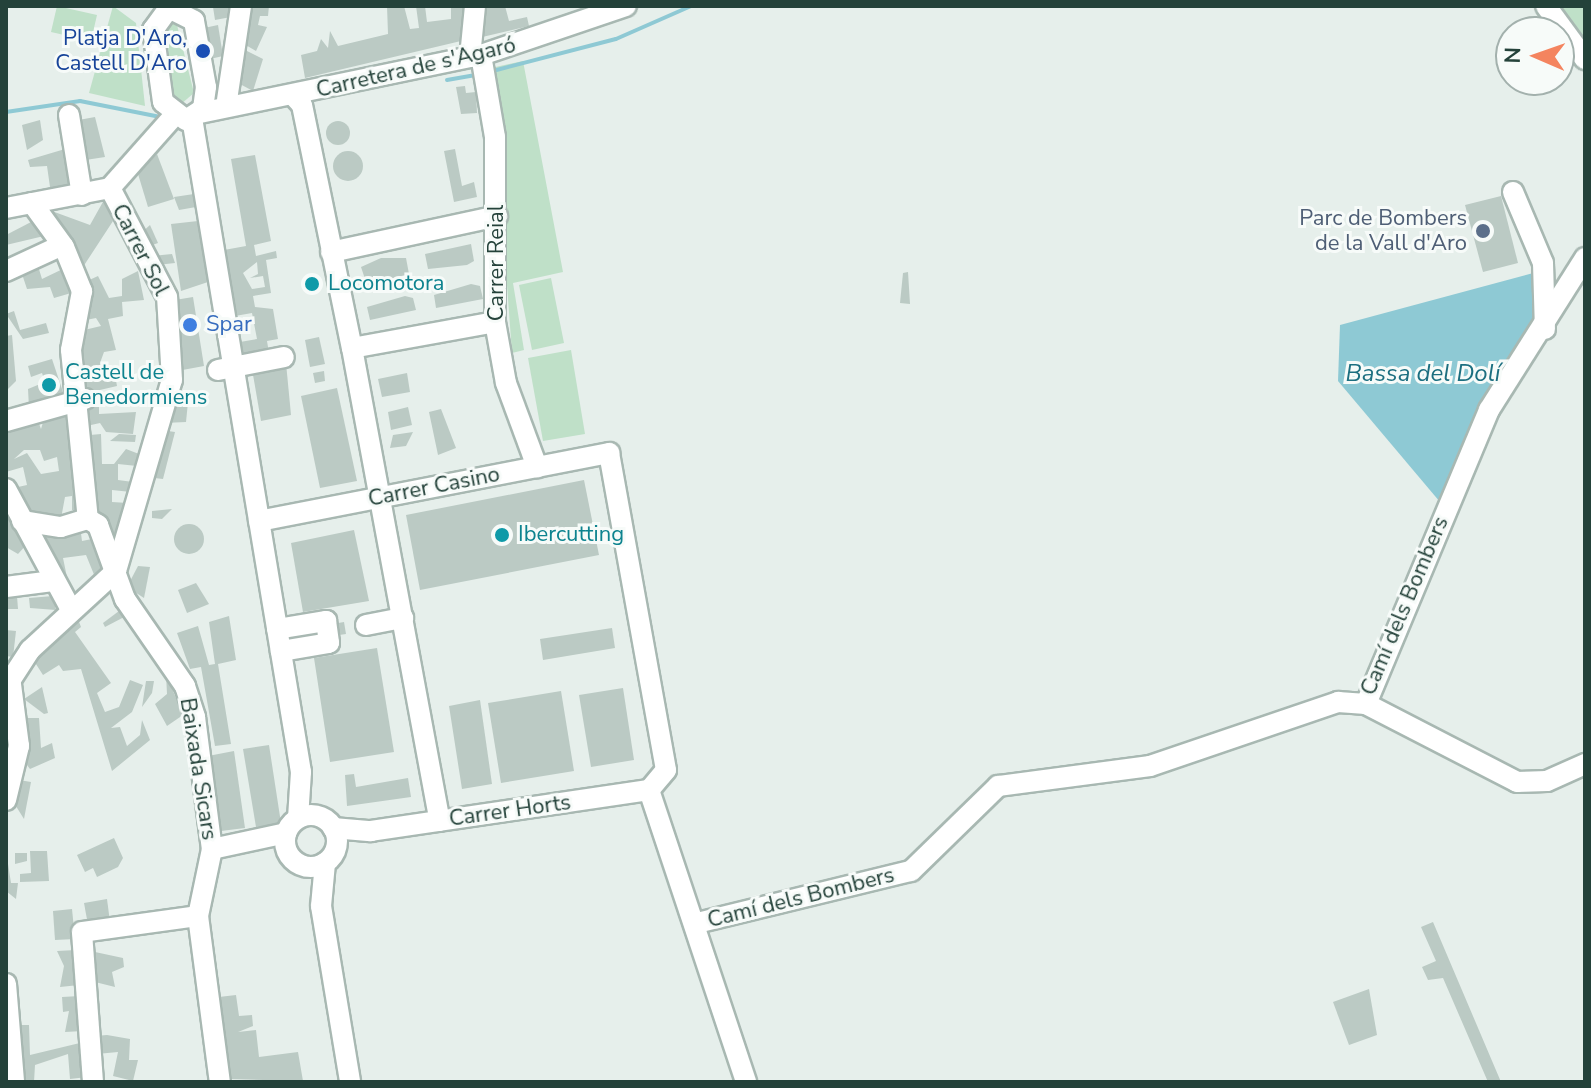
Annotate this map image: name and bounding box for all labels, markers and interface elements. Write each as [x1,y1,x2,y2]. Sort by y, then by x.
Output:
north arrow [1495,16,1575,96]
place label: Platja D'Aro, Castell D'Aro [55,25,187,76]
street label: Carretera de s'Agaró [314,32,518,104]
marker: Platja D'Aro, Castell D'Aro [194,42,212,60]
text: N [1498,46,1528,64]
street label: Carrer Sol [106,200,174,300]
street label: Carrer Reial [484,205,510,321]
place label: Parc de Bombers de la Vall d'Aro [1299,205,1467,256]
marker: Parc de Bombers de la Vall d'Aro [1474,222,1492,240]
place label: Locomotora [328,271,444,297]
marker: Locomotora [303,275,321,293]
place label: Spar [206,312,252,338]
marker: Spar [181,316,199,334]
place label: Castell de Benedormiens [65,359,207,410]
water label: Bassa del Dolí [1346,360,1500,388]
marker: Castell de Benedormiens [40,376,58,394]
street label: Carrer Casino [366,461,502,513]
street label: Camí dels Bombers [1355,513,1455,699]
place label: Ibercutting [518,522,624,548]
marker: Ibercutting [493,526,511,544]
street label: Baixada Sicars [174,696,222,842]
street label: Carrer Horts [447,789,573,833]
street label: Camí dels Bombers [705,862,897,934]

